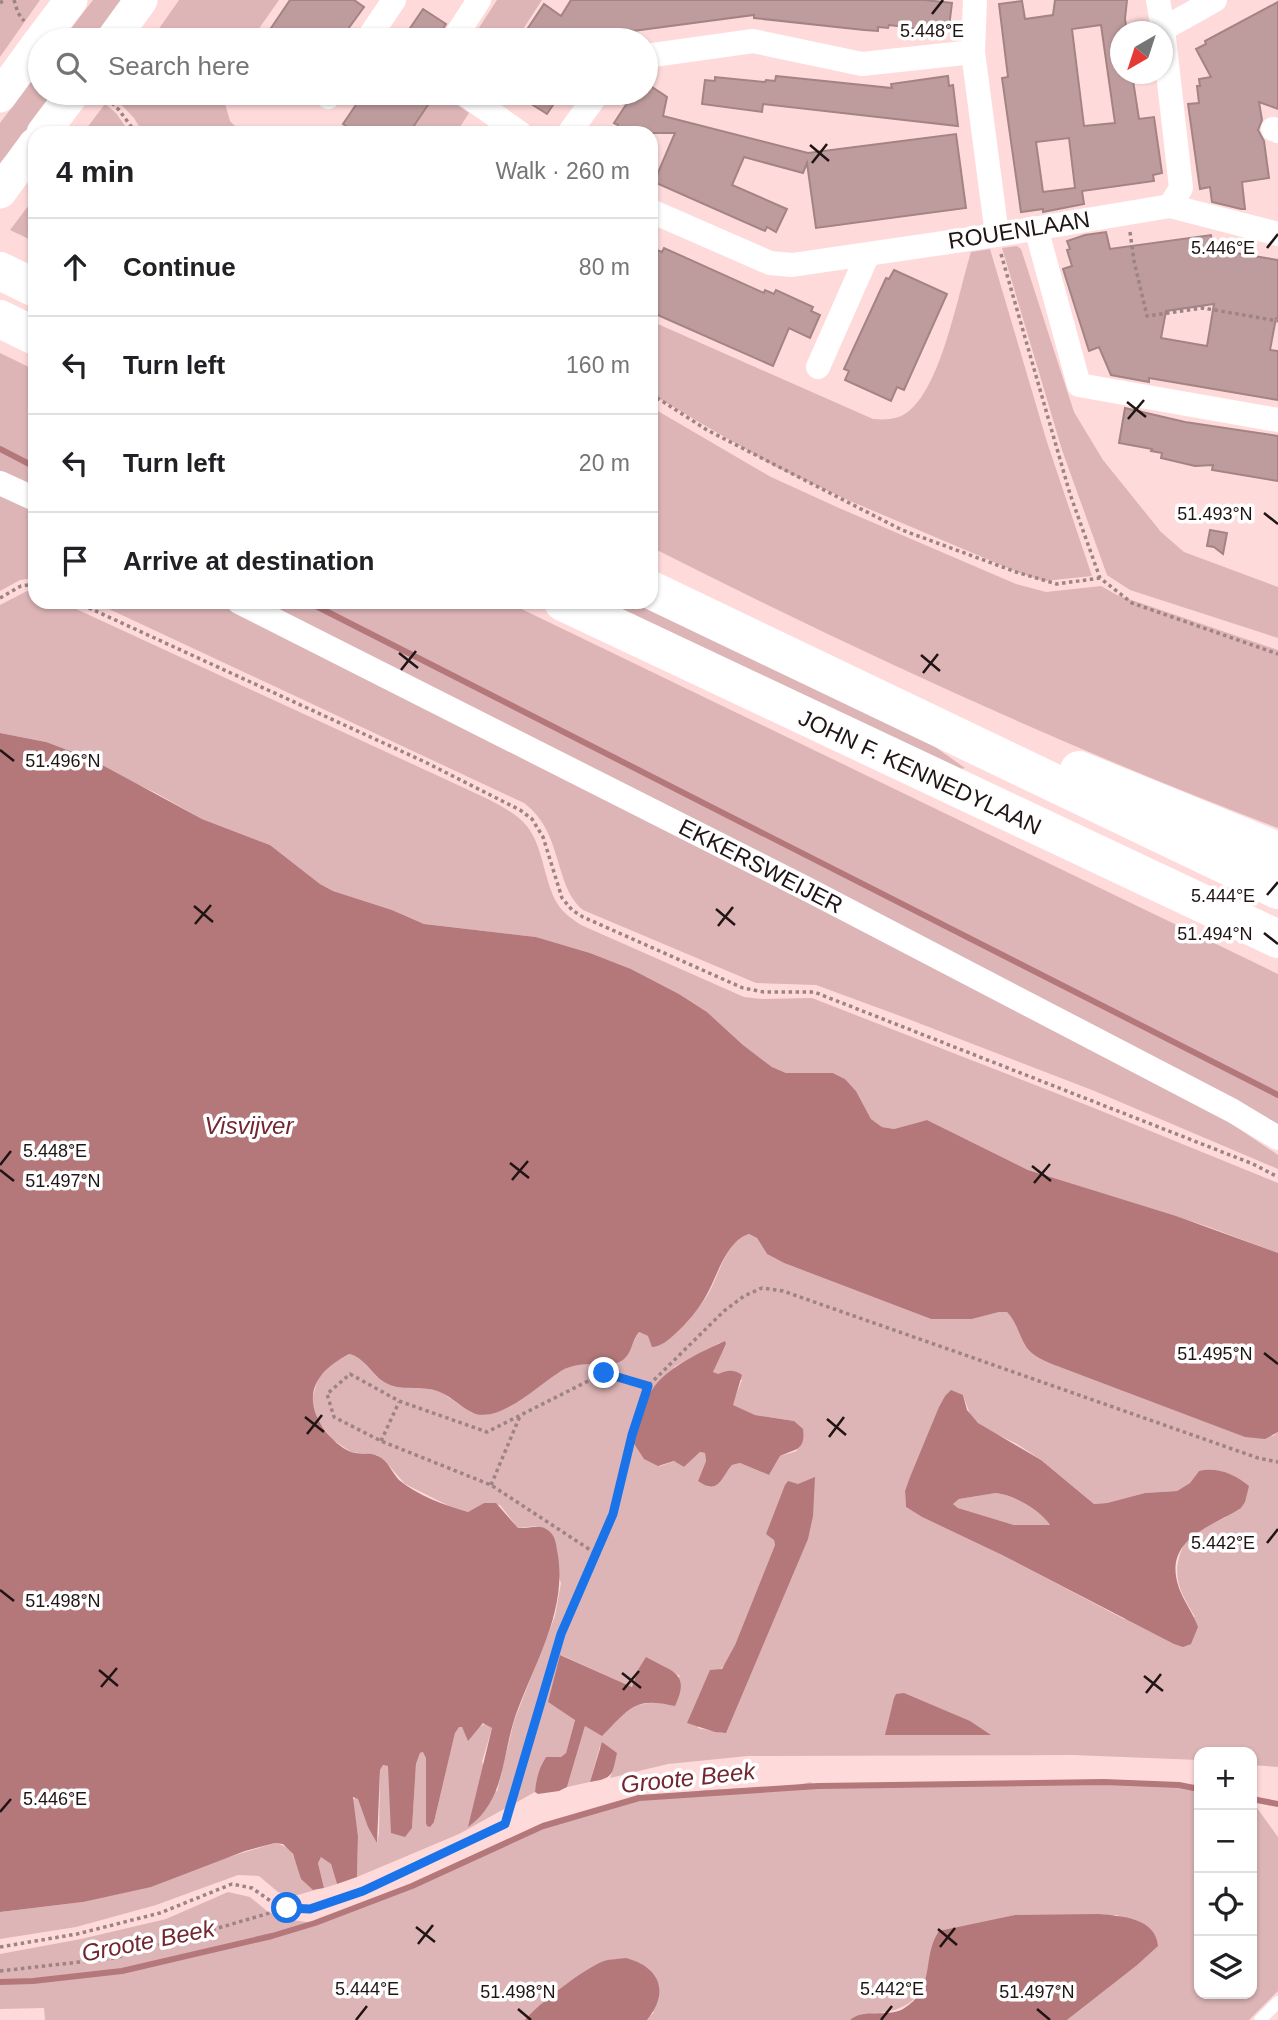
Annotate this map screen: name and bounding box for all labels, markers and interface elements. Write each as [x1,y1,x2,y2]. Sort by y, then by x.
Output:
text: 5.448°E [900,21,964,41]
north arrow [1110,21,1173,84]
search box [28,28,658,105]
icon: search [52,48,90,86]
text: Search here [108,51,250,81]
text: 4 min [56,155,134,188]
text: Walk · 260 m [495,158,630,184]
street label: ROUENLAAN [946,206,1092,254]
text: 5.446°E [1191,238,1255,258]
icon: ahead [56,248,94,286]
text: Continue [123,252,236,282]
text: 80 m [579,254,630,280]
icon: left [56,346,94,384]
text: Turn left [123,350,225,380]
text: 160 m [566,352,630,378]
icon: left [56,444,94,482]
text: Turn left [123,448,225,478]
text: 20 m [579,450,630,476]
text: 51.493°N [1177,504,1253,524]
icon: arrive [56,542,94,580]
text: Arrive at destination [123,546,374,576]
street label: JOHN F. KENNEDYLAAN [795,704,1045,840]
text: 51.496°N [25,751,101,771]
street label: EKKERSWEIJER [675,814,847,918]
text: 5.444°E [1191,886,1255,906]
text: 51.494°N [1177,924,1253,944]
water label: Visvijver [205,1112,294,1139]
text: 5.448°E [23,1141,87,1161]
text: 51.497°N [25,1171,101,1191]
text: 51.495°N [1177,1344,1253,1364]
route end [588,1357,619,1388]
text: 5.442°E [1191,1533,1255,1553]
text: 51.498°N [25,1591,101,1611]
map controls [1194,1747,1257,1999]
button: + [1194,1747,1257,1810]
water label: Groote Beek [620,1757,758,1798]
text: 5.446°E [23,1789,87,1809]
button: − [1194,1810,1257,1873]
button: locate [1194,1873,1257,1936]
route start [271,1892,302,1923]
water label: Groote Beek [79,1914,219,1967]
button: layers [1194,1936,1257,1999]
text: 5.444°E [335,1979,399,1999]
text: 5.442°E [860,1979,924,1999]
text: 51.498°N [480,1982,556,2002]
text: 51.497°N [999,1982,1075,2002]

